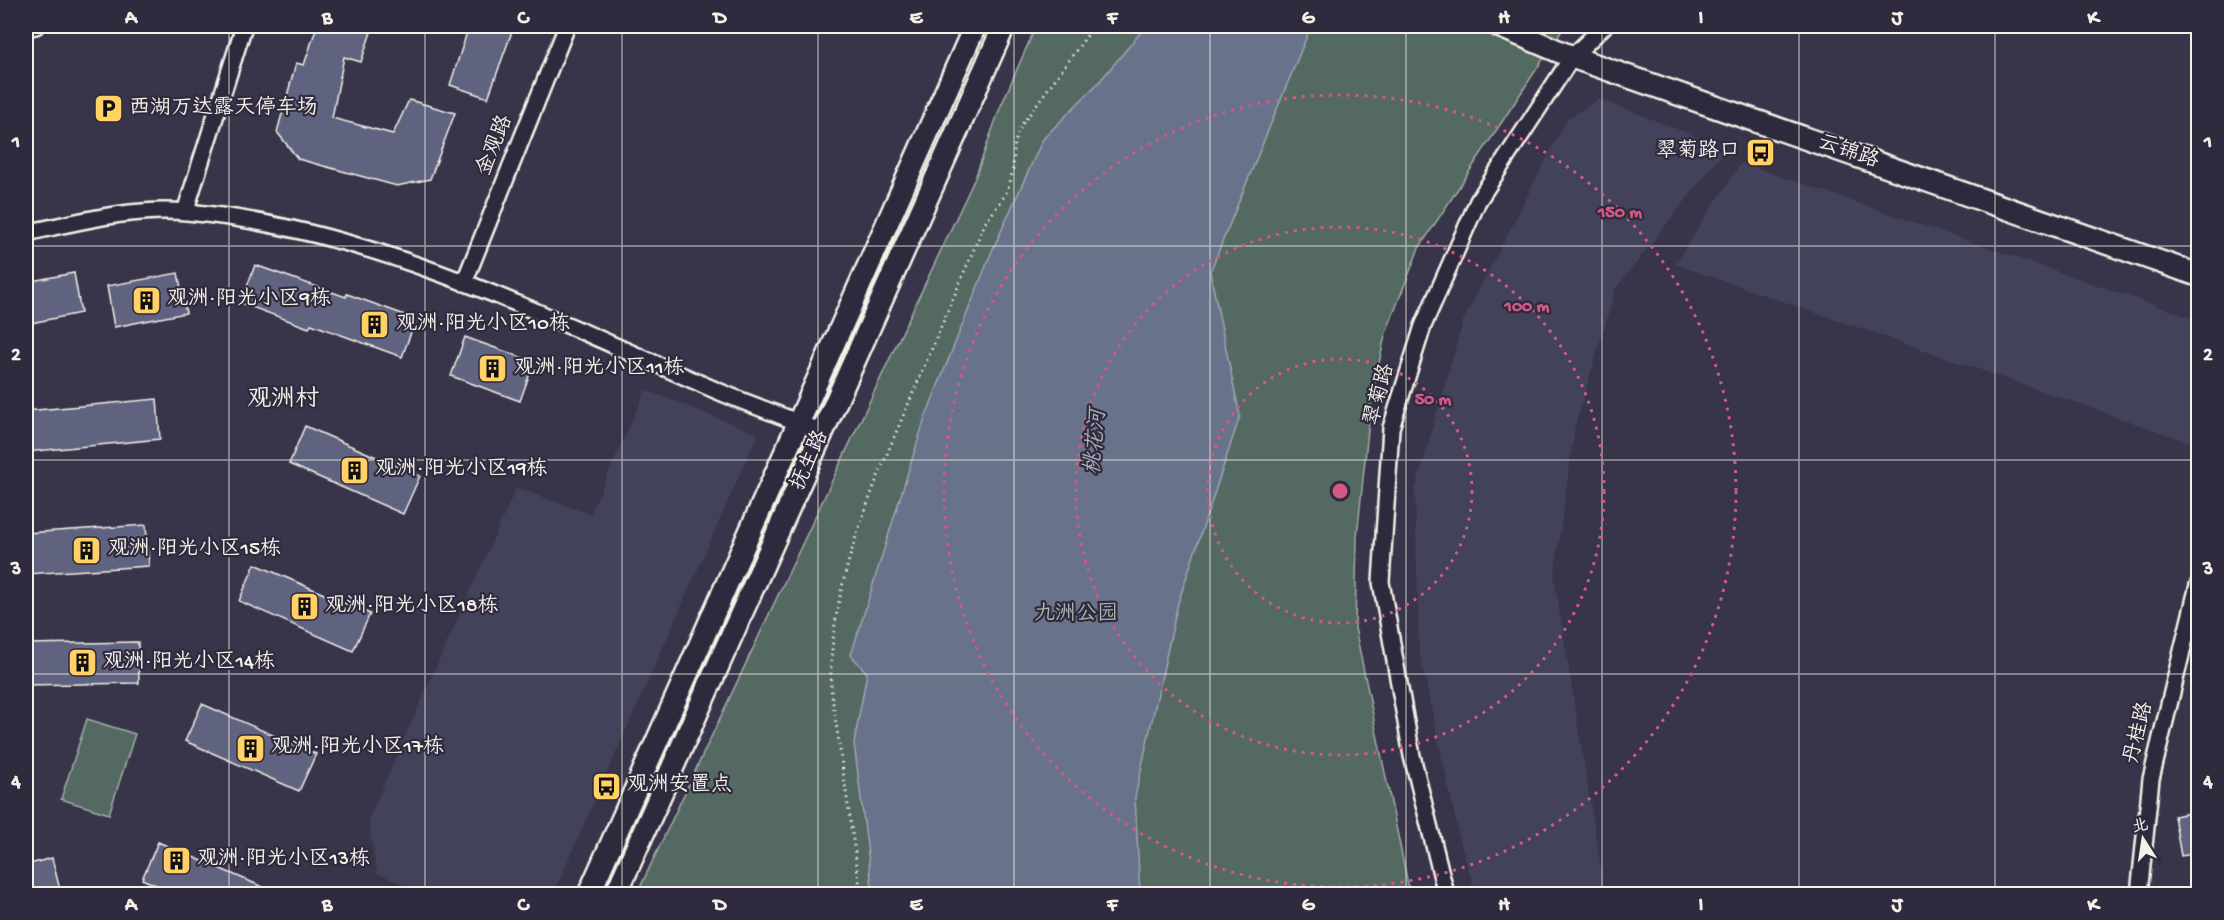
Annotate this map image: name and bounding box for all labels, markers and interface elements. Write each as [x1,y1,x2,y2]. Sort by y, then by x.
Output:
text: A [124,8,139,31]
text: B [321,8,333,31]
text: C [517,8,531,31]
text: D [711,8,727,31]
text: E [910,8,924,31]
text: F [1106,8,1119,31]
text: G [1302,8,1316,31]
text: H [1498,8,1510,31]
text: I [1699,8,1704,31]
text: J [1891,8,1904,31]
text: K [2086,8,2101,31]
parking icon: 西湖万达露天停车场 [92,93,124,125]
place label: 西湖万达露天停车场 [129,95,318,122]
street label: 金观路 [471,111,519,180]
street label: 云锦路 [1814,129,1883,175]
text: 1 [11,132,20,155]
text: 1 [2203,132,2212,155]
bus stop icon: 翠菊路口 [1745,136,1777,168]
place label: 翠菊路口 [1656,138,1740,165]
text: 150 m [1597,203,1642,224]
building icon: 观洲·阳光小区9栋 [130,284,162,316]
place label: 观洲·阳光小区9栋 [167,286,331,313]
text: 100 m [1504,297,1550,318]
building icon: 观洲·阳光小区10栋 [359,309,391,341]
place label: 观洲·阳光小区10栋 [396,311,570,338]
text: 2 [11,345,21,368]
text: 2 [2203,345,2213,368]
building icon: 观洲·阳光小区11栋 [477,353,509,385]
place label: 观洲·阳光小区11栋 [514,355,685,382]
street label: 翠菊路 [1359,361,1401,429]
district label: 观洲村 [247,385,319,415]
text: 50 m [1415,390,1452,411]
water label: 桃花河 [1080,405,1113,476]
street label: 抚生路 [785,426,835,495]
building icon: 观洲·阳光小区19栋 [338,454,370,486]
place label: 观洲·阳光小区19栋 [375,456,548,483]
centre of rings [1330,481,1350,501]
building icon: 观洲·阳光小区15栋 [71,534,103,566]
place label: 观洲·阳光小区15栋 [108,536,281,563]
text: 3 [10,559,21,582]
text: 3 [2202,559,2213,582]
building icon: 观洲·阳光小区18栋 [288,591,320,623]
place label: 观洲·阳光小区18栋 [325,593,499,620]
park label: 九洲公园 [1034,602,1118,628]
building icon: 观洲·阳光小区14栋 [66,647,98,679]
place label: 观洲·阳光小区14栋 [103,649,275,676]
street label: 丹桂路 [2118,699,2160,767]
building icon: 观洲·阳光小区17栋 [234,732,266,764]
place label: 观洲·阳光小区17栋 [271,734,444,761]
bus stop icon: 观洲安置点 [590,770,622,802]
text: 4 [10,772,21,795]
place label: 观洲安置点 [627,772,732,799]
text: 4 [2202,772,2213,795]
north arrow [2113,809,2173,869]
text: 北 [2131,816,2150,839]
building icon: 观洲·阳光小区13栋 [160,844,192,876]
place label: 观洲·阳光小区13栋 [197,846,370,873]
text: A [124,895,139,918]
text: B [321,895,333,918]
text: C [517,895,531,918]
text: D [711,895,727,918]
text: E [910,895,924,918]
text: F [1106,895,1119,918]
text: G [1302,895,1316,918]
text: H [1498,895,1510,918]
text: I [1699,895,1704,918]
text: J [1891,895,1904,918]
text: K [2086,895,2101,918]

